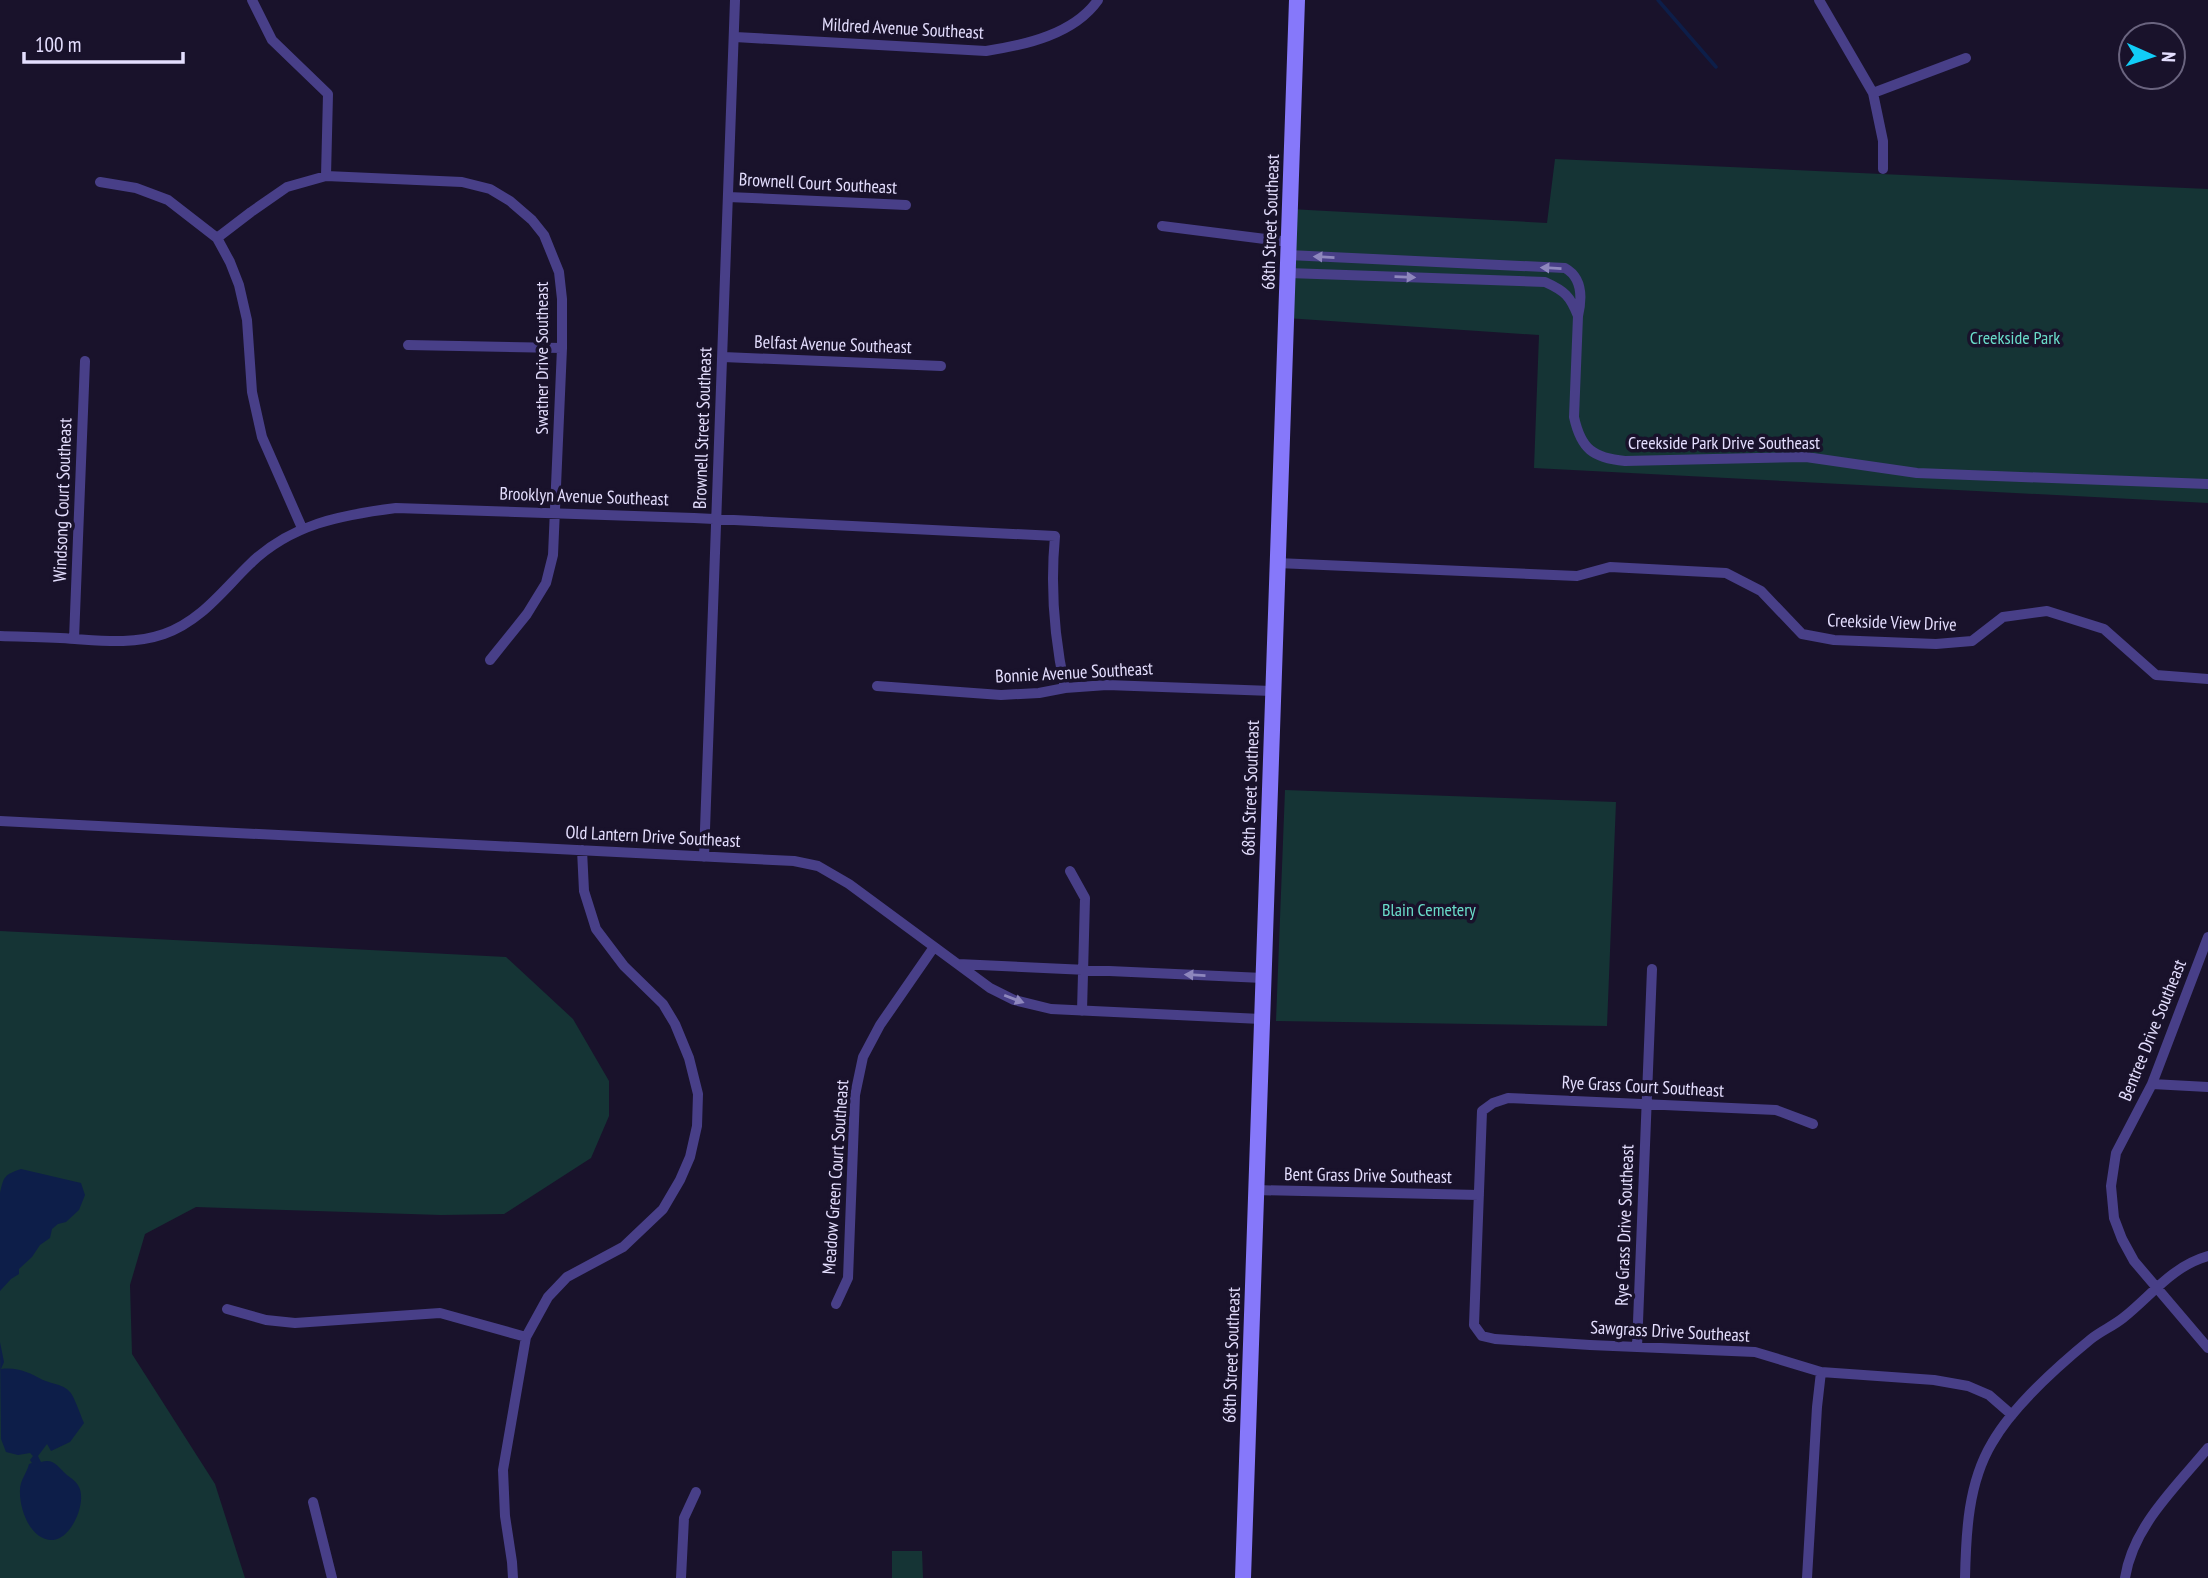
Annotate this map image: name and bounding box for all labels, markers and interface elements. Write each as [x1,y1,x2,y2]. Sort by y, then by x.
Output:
street label: Mildred Avenue Southeast [821,12,985,44]
scale bar [24,21,184,65]
north arrow [2117,21,2187,91]
text: 100 m [35,31,81,58]
text: N [2157,51,2181,63]
street label: 68th Street Southeast [1256,154,1284,290]
street label: Brownell Court Southeast [738,167,898,199]
one-way arrow [1313,252,1335,263]
one-way arrow [1540,262,1562,273]
one-way arrow [1394,271,1416,283]
street label: Swather Drive Southeast [530,281,553,434]
park label: Creekside Park [1970,326,2060,349]
street label: Belfast Avenue Southeast [754,330,912,358]
street label: Brownell Street Southeast [688,347,716,509]
street label: Windsong Court Southeast [48,417,76,583]
street label: Creekside Park Drive Southeast [1628,431,1820,454]
street label: Brooklyn Avenue Southeast [499,482,669,510]
street label: Creekside View Drive [1827,608,1957,636]
street label: Bonnie Avenue Southeast [995,656,1153,688]
street label: 68th Street Southeast [1236,720,1264,856]
street label: Old Lantern Drive Southeast [565,820,741,852]
park label: Blain Cemetery [1382,898,1476,921]
street label: Bentree Drive Southeast [2113,956,2191,1104]
one-way arrow [1184,969,1206,980]
one-way arrow [1004,993,1025,1004]
street label: Rye Grass Court Southeast [1561,1070,1725,1102]
street label: Meadow Green Court Southeast [817,1079,853,1275]
street label: Rye Grass Drive Southeast [1610,1144,1638,1306]
street label: Bent Grass Drive Southeast [1284,1162,1452,1188]
street label: 68th Street Southeast [1217,1287,1245,1423]
street label: Sawgrass Drive Southeast [1590,1315,1750,1347]

